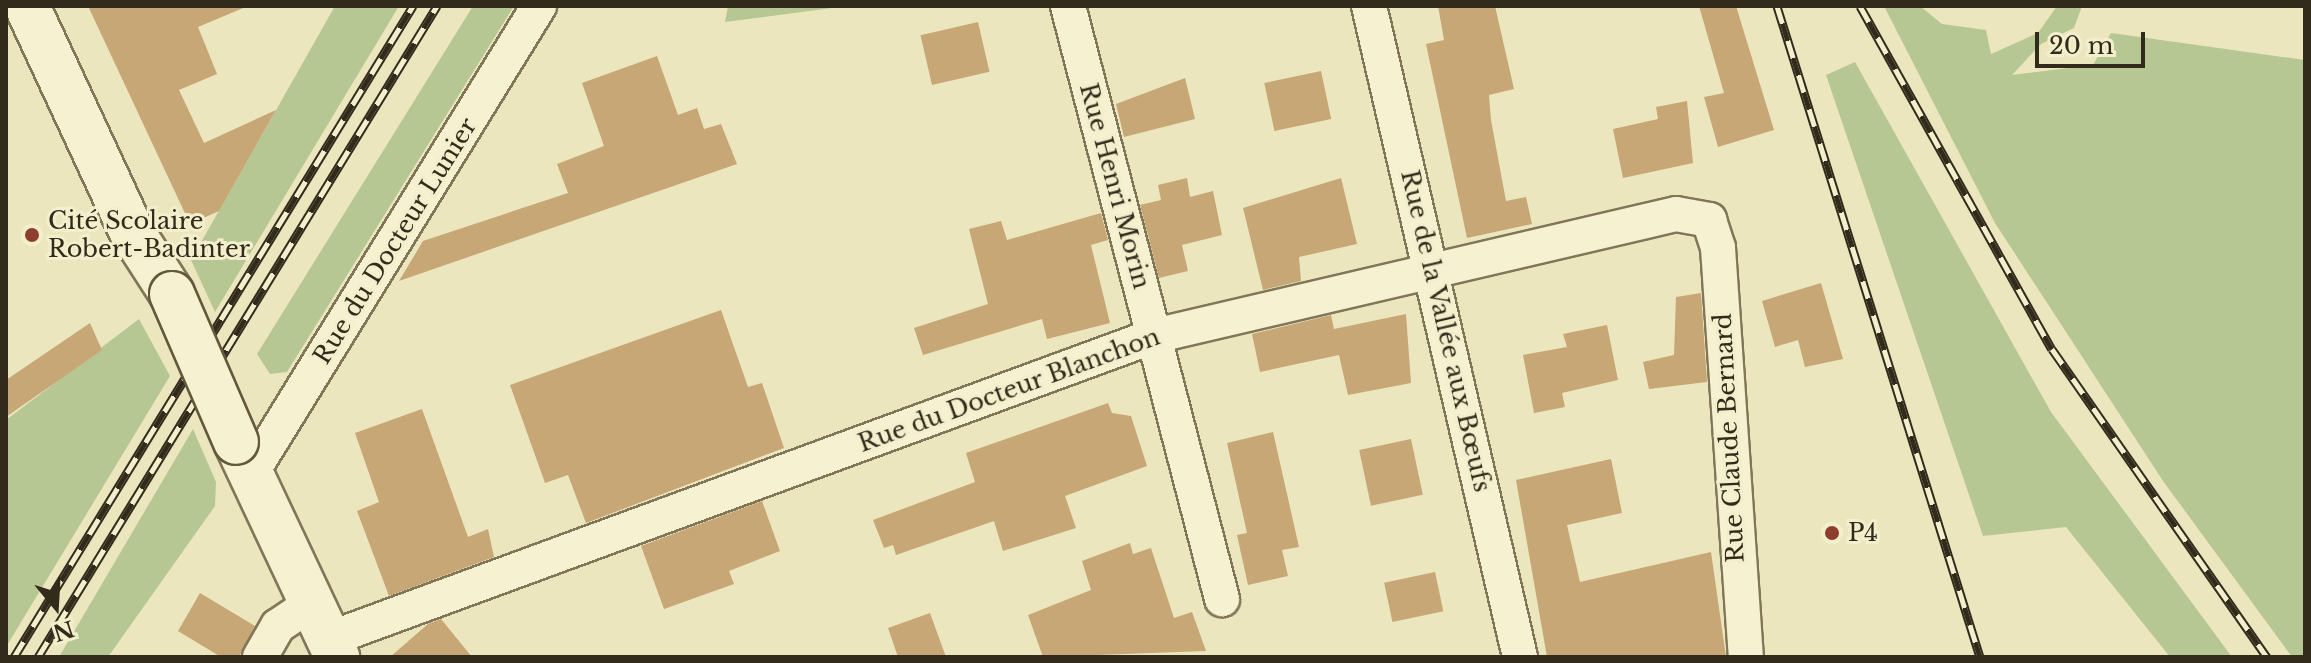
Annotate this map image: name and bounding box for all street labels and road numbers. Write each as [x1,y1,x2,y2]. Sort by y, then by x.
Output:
street label: Rue Henri Morin [1074,80,1156,292]
street label: Rue du Docteur Lunier [307,112,483,370]
street label: Rue de la Vallée aux Bœufs [1395,167,1497,495]
street label: Rue Claude Bernard [1708,313,1750,563]
street label: Rue du Docteur Blanchon [854,322,1164,458]

